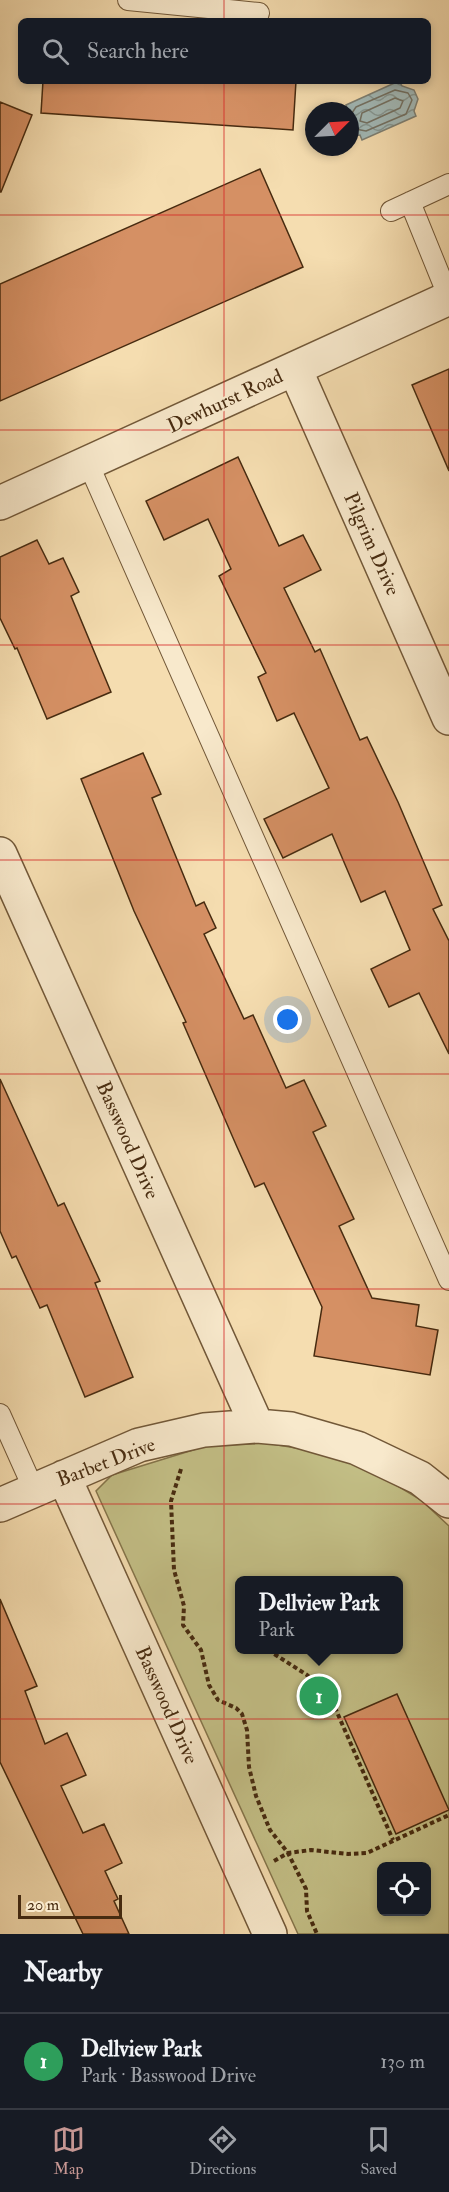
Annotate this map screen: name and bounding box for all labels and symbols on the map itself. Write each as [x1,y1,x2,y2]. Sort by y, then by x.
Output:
north arrow [305,102,359,156]
street label: Dewhurst Road [163,363,287,439]
street label: Pilgrim Drive [338,489,406,599]
your location [273,1005,302,1034]
street label: Basswood Drive [91,1077,165,1203]
street label: Barbet Drive [53,1432,159,1492]
street label: Basswood Drive [130,1642,204,1768]
pin: 1 [300,1674,338,1718]
scale bar [18,1892,122,1920]

